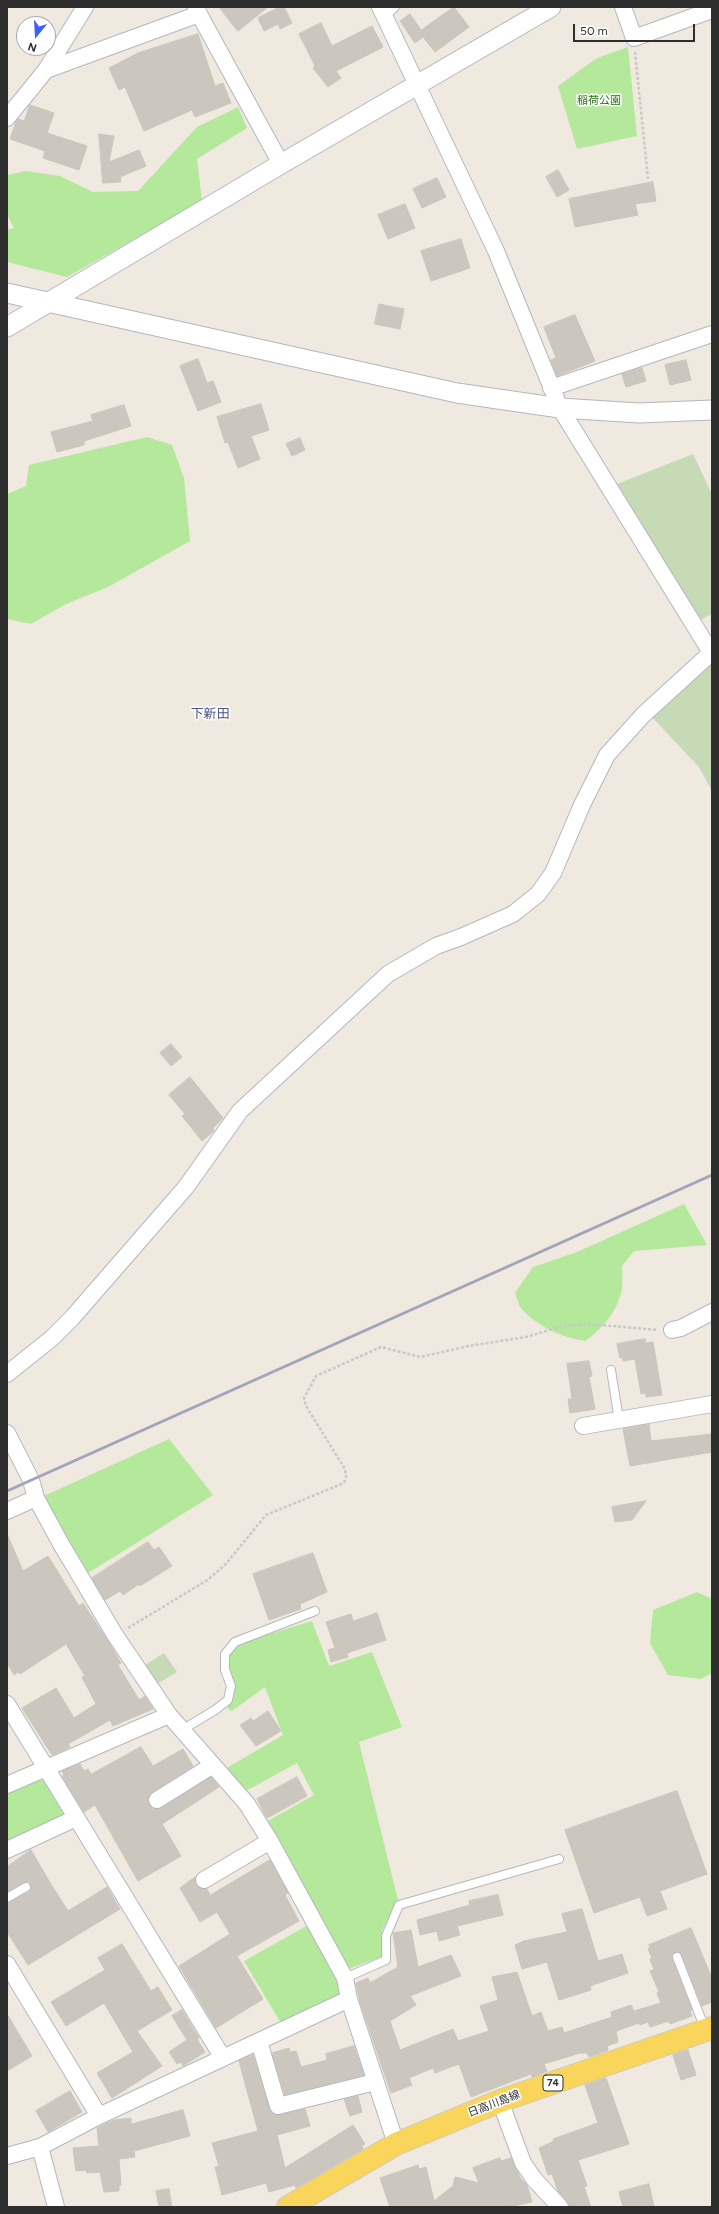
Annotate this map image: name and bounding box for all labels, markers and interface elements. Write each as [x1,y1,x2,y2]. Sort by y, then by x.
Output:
north arrow [16,16,56,56]
scale bar [575,16,697,42]
text: 50 m [580,24,608,38]
text: N [26,39,39,54]
park label: 稲荷公園 [577,94,621,108]
district label: 下新田 [191,706,229,722]
road number: 74 [543,2075,563,2091]
street label: 日高川島線 [466,2088,522,2120]

